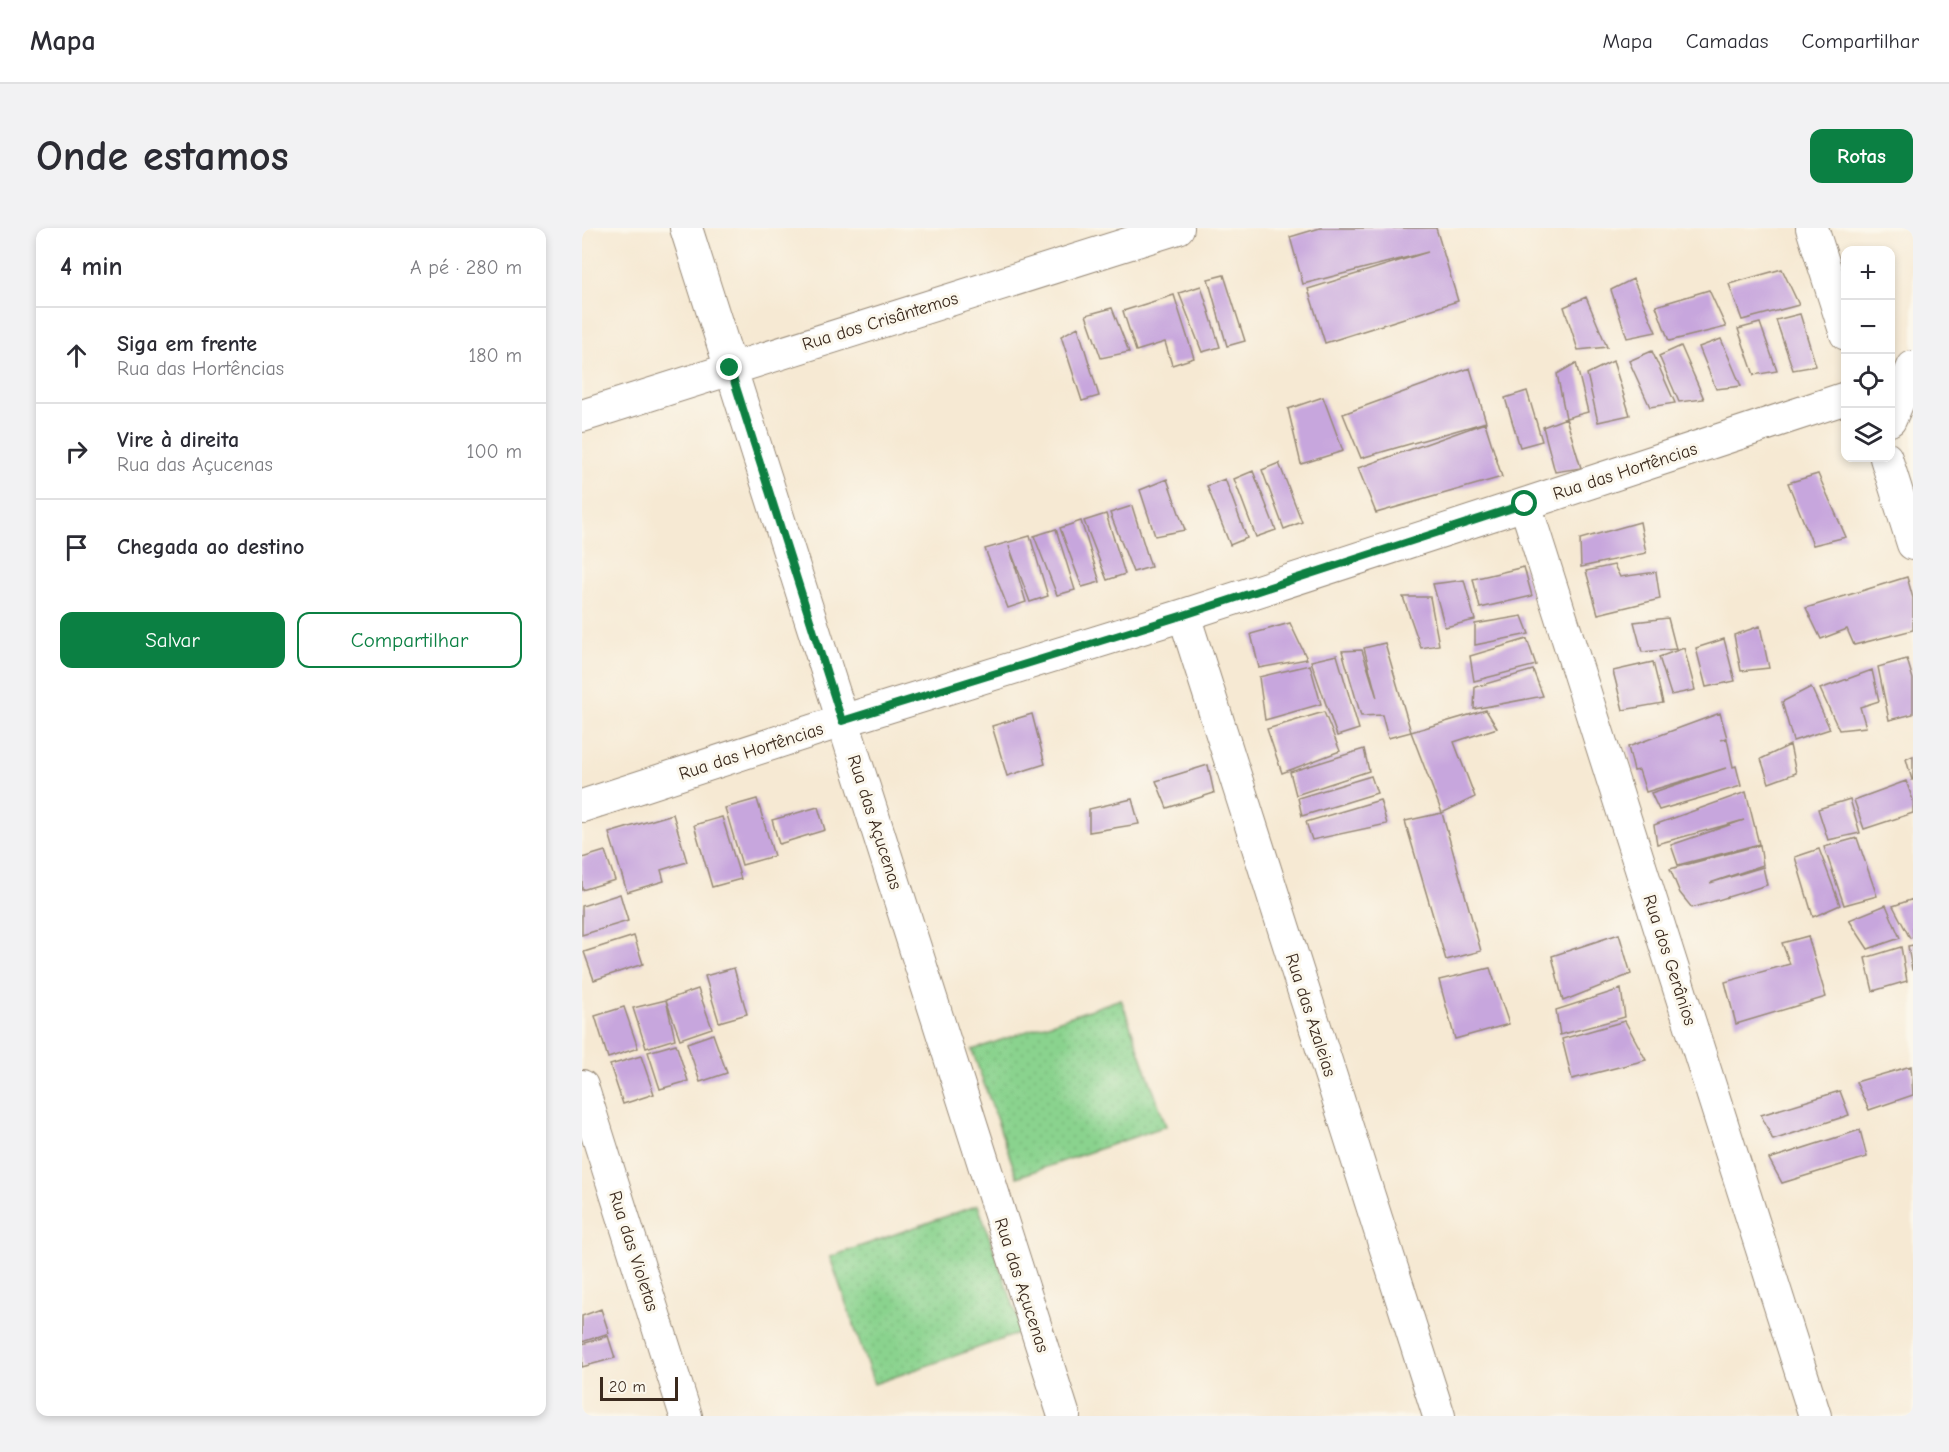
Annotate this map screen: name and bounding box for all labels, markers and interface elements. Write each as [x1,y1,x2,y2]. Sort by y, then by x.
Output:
text: Mapa [30,25,96,57]
text: Mapa [1602,29,1653,53]
text: Camadas [1686,29,1769,53]
text: Compartilhar [1802,29,1919,53]
button: Rotas [1810,129,1913,183]
text: Onde estamos [36,132,289,181]
map controls [1841,246,1895,462]
button: + [1841,246,1895,300]
text: 4 min [60,252,123,282]
text: A pé · 280 m [410,256,522,279]
street label: Rua dos Crisântemos [800,288,961,355]
button: − [1841,300,1895,354]
text: Siga em frente [117,331,257,357]
icon: ahead [60,339,93,372]
text: 180 m [468,344,522,367]
route end [716,354,742,380]
button: locate [1841,354,1895,408]
text: Rua das Hortências [117,357,284,380]
button: layers [1841,408,1895,462]
text: Vire à direita [117,427,239,453]
icon: right [60,435,93,468]
street label: Rua das Hortências [1550,438,1700,505]
text: 100 m [467,440,522,463]
text: Rua das Açucenas [117,453,273,476]
route start [1511,490,1537,516]
icon: arrive [60,531,93,564]
text: Chegada ao destino [117,534,304,560]
button: Salvar [60,612,285,668]
button: Compartilhar [297,612,522,668]
street label: Rua das Hortências [676,718,826,785]
street label: Rua das Açucenas [843,752,906,892]
street label: Rua dos Gerânios [1638,892,1701,1028]
street label: Rua das Azaleias [1281,951,1340,1080]
street label: Rua das Violetas [604,1188,663,1314]
street label: Rua das Açucenas [990,1215,1053,1355]
scale bar [600,1374,678,1402]
text: 20 m [609,1378,646,1396]

